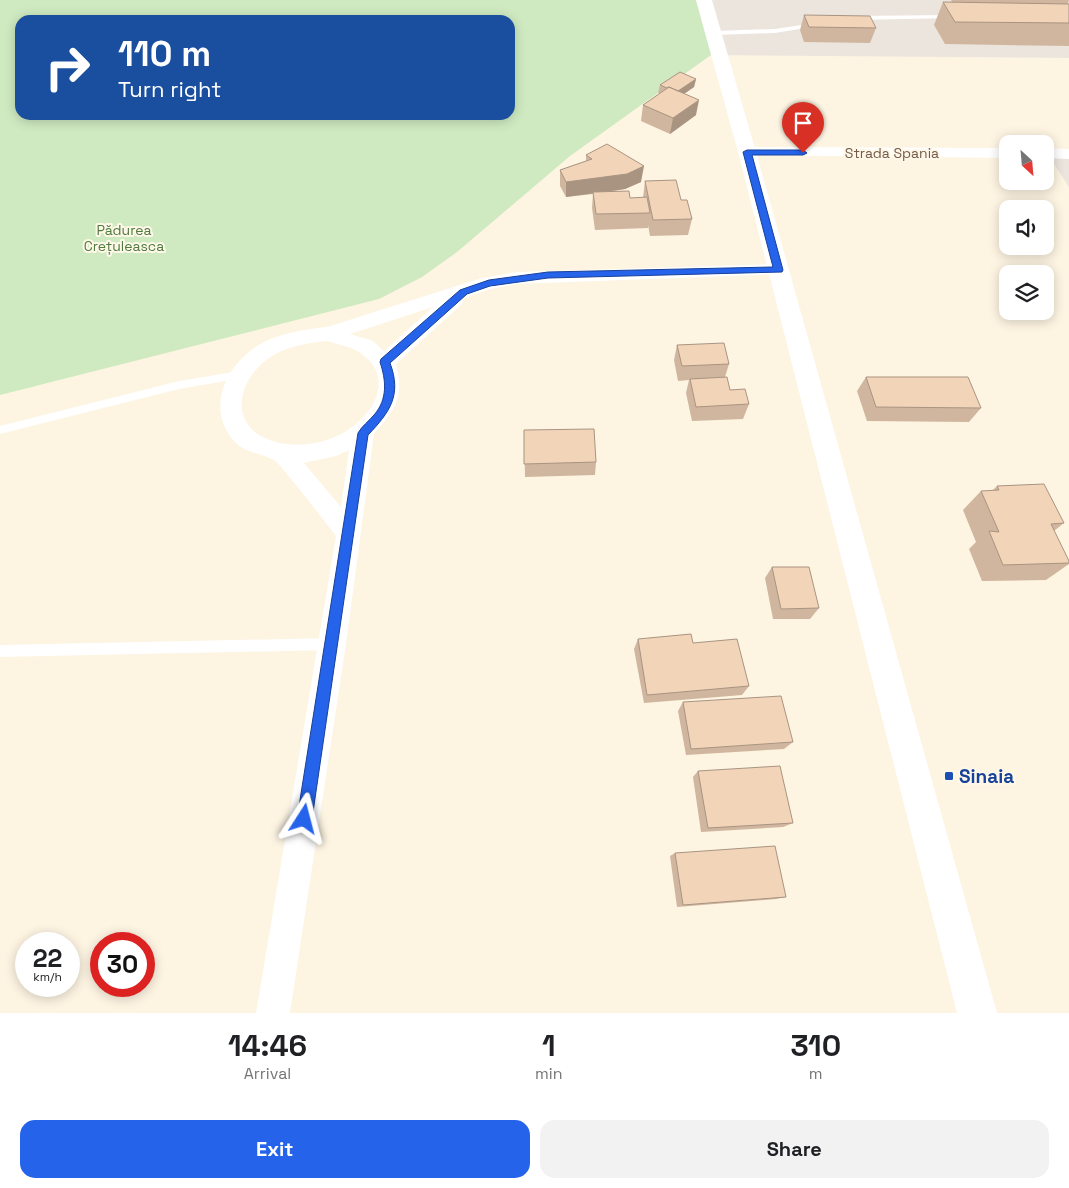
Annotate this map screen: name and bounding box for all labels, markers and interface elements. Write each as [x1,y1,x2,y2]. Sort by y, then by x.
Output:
text: 110 m [118,32,211,76]
icon: right [35,35,100,100]
text: Turn right [118,75,221,103]
pin [782,102,824,153]
icon: arrive [789,109,817,137]
north arrow [999,135,1054,190]
map controls [999,135,1054,320]
street label: Strada Spania [845,144,939,162]
button: sound [999,200,1054,255]
park label: Pădurea Crețuleasca [84,221,164,255]
button: layers [999,265,1054,320]
place label: Sinaia [959,764,1014,789]
marker: Sinaia [943,770,955,782]
position arrow [277,792,329,844]
speed limit sign: 30 [90,932,155,997]
text: 22 [33,942,62,974]
text: km/h [33,969,62,985]
text: 14:46 [228,1026,307,1065]
text: 1 [542,1026,556,1065]
text: 310 [790,1026,841,1065]
text: Arrival [244,1063,291,1084]
text: min [535,1063,562,1084]
text: m [809,1063,823,1084]
button: Exit [20,1120,530,1178]
button: Share [540,1120,1049,1178]

